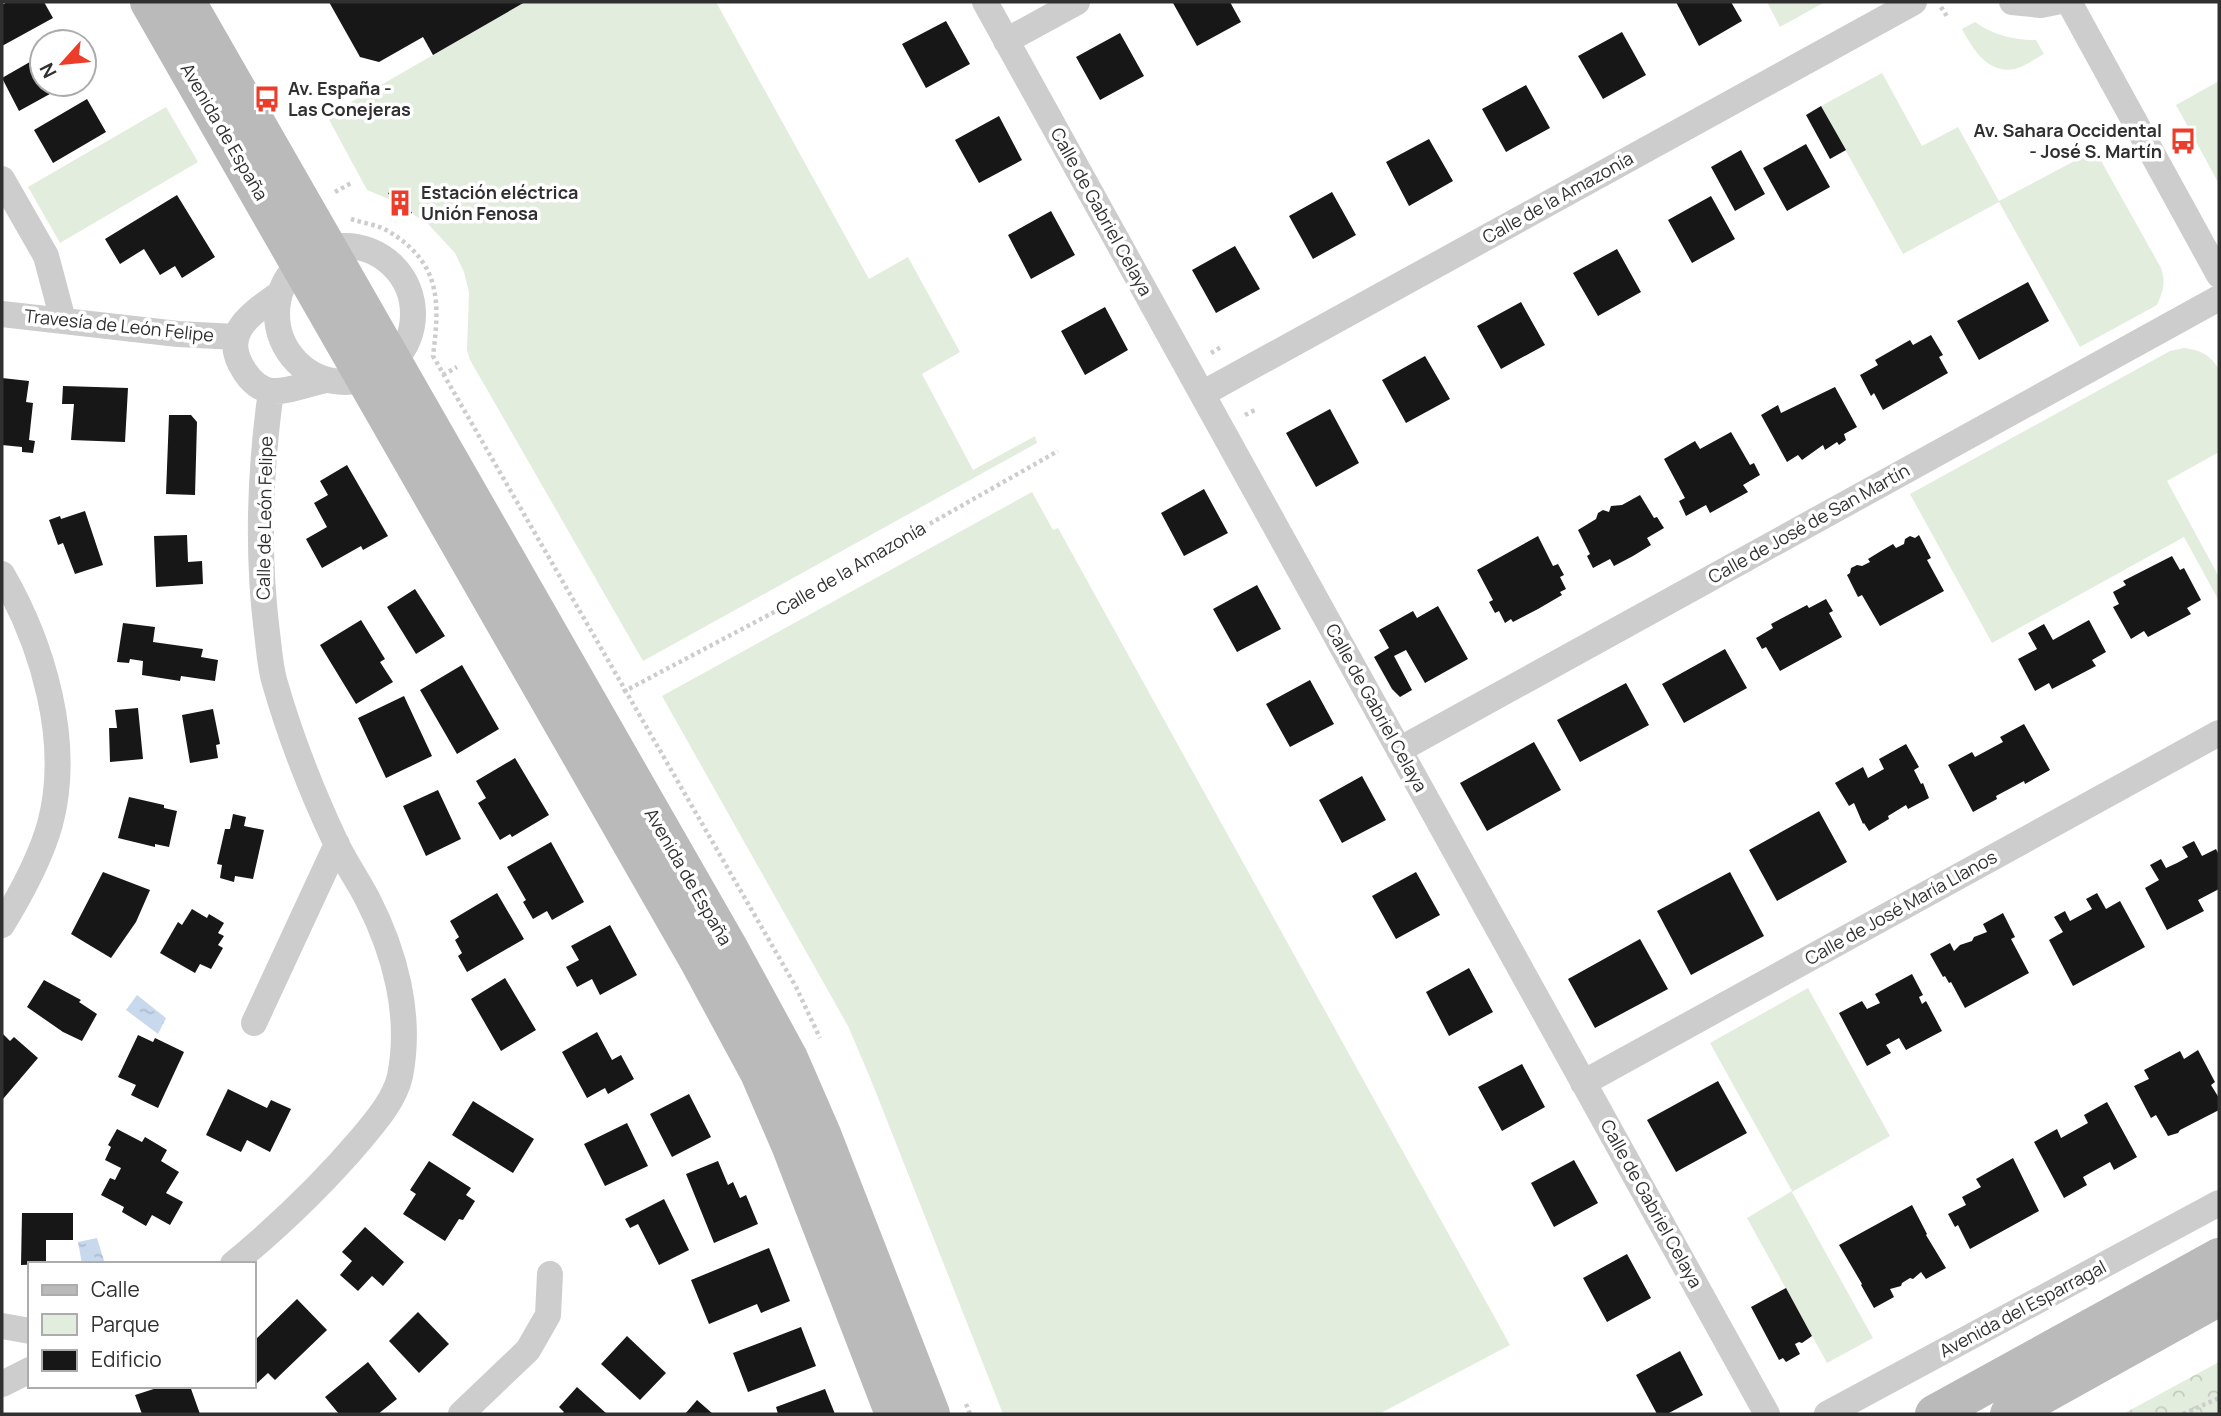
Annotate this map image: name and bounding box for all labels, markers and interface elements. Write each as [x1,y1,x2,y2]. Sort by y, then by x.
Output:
north arrow [28,28,98,98]
street label: Avenida de España [176,58,274,205]
text: N [33,59,63,83]
place label: Av. España - Las Conejeras [288,76,411,121]
bus stop icon: Av. España - Las Conejeras [252,84,282,114]
place label: Av. Sahara Occidental - José S. Martín [1973,118,2162,163]
street label: Calle de Gabriel Celaya [1046,123,1158,300]
bus stop icon: Av. Sahara Occidental - José S. Martín [2168,126,2198,156]
street label: Calle de la Amazonía [1478,146,1637,249]
place label: Estación eléctrica Unión Fenosa [421,180,578,225]
building icon: Estación eléctrica Unión Fenosa [385,188,415,218]
street label: Travesía de León Felipe [23,303,215,347]
street label: Calle de León Felipe [251,436,277,600]
street label: Calle de José de San Martín [1704,458,1913,589]
street label: Calle de la Amazonía [771,515,930,621]
street label: Calle de Gabriel Celaya [1321,619,1433,796]
street label: Avenida de España [640,803,738,950]
street label: Calle de José María Llanos [1800,844,2001,970]
street label: Calle de Gabriel Celaya [1596,1115,1708,1292]
street label: Avenida del Esparragal [1935,1254,2110,1362]
legend [28,1262,256,1388]
text: Calle [91,1275,140,1303]
text: Parque [91,1310,160,1338]
text: Edificio [91,1345,162,1373]

